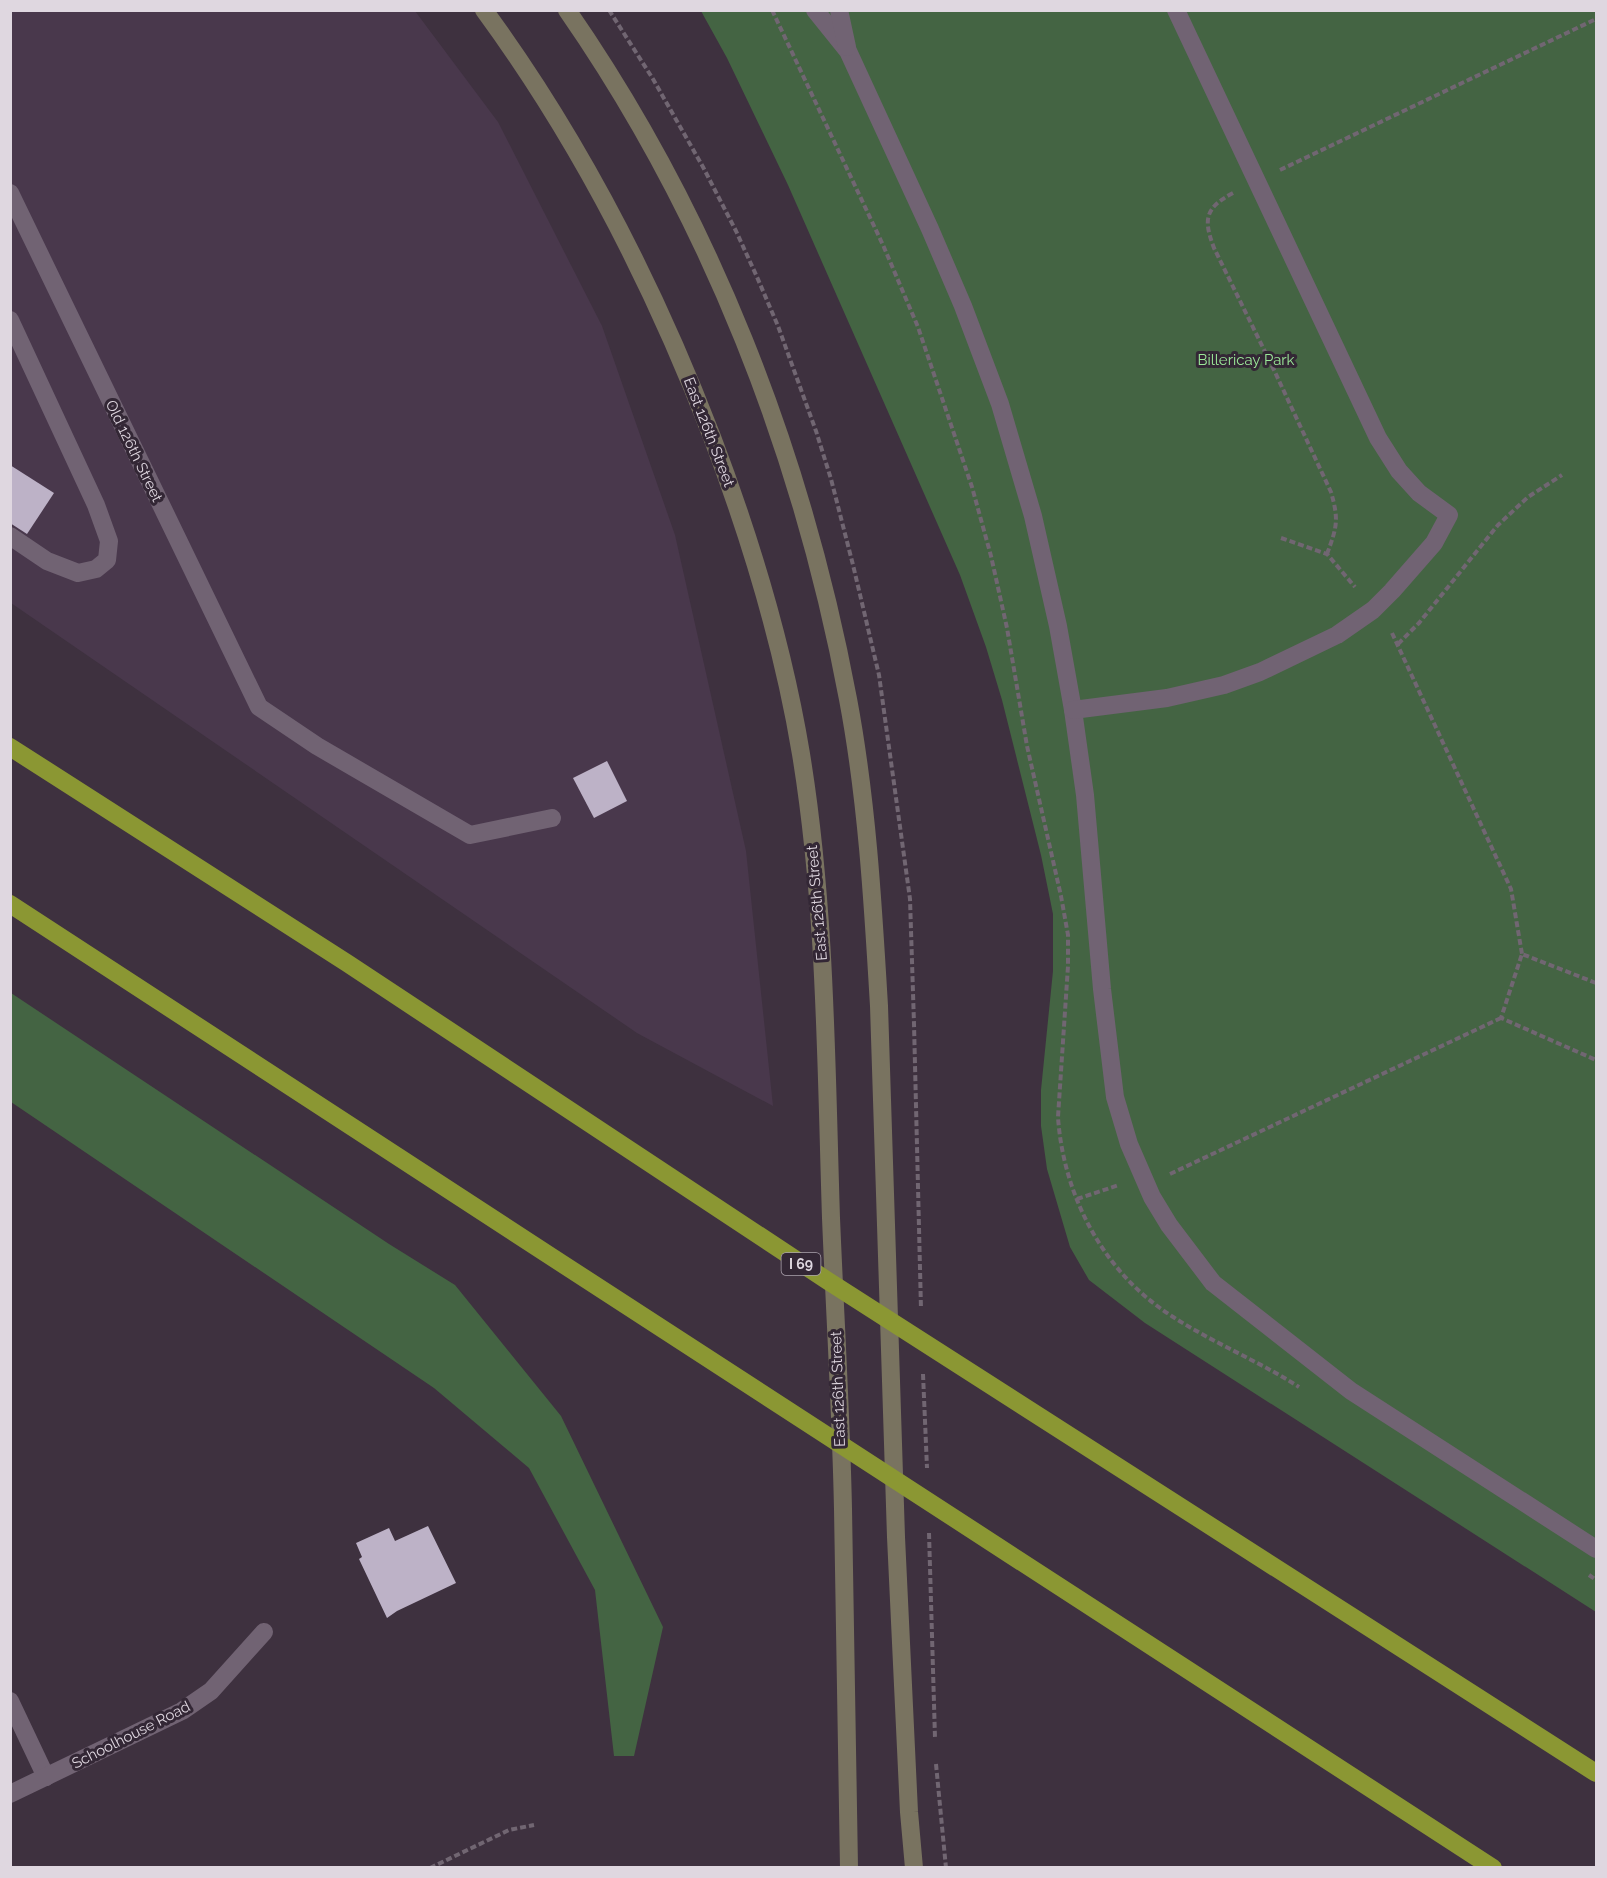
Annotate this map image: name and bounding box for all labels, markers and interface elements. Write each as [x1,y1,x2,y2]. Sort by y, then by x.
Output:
park label: Billericay Park [1197,351,1295,369]
street label: East 126th Street [680,375,738,489]
street label: Old 126th Street [102,397,166,505]
street label: East 126th Street [803,845,831,961]
road number: I 69 [782,1253,820,1275]
street label: East 126th Street [827,1331,849,1447]
street label: Schoolhouse Road [69,1697,193,1773]

